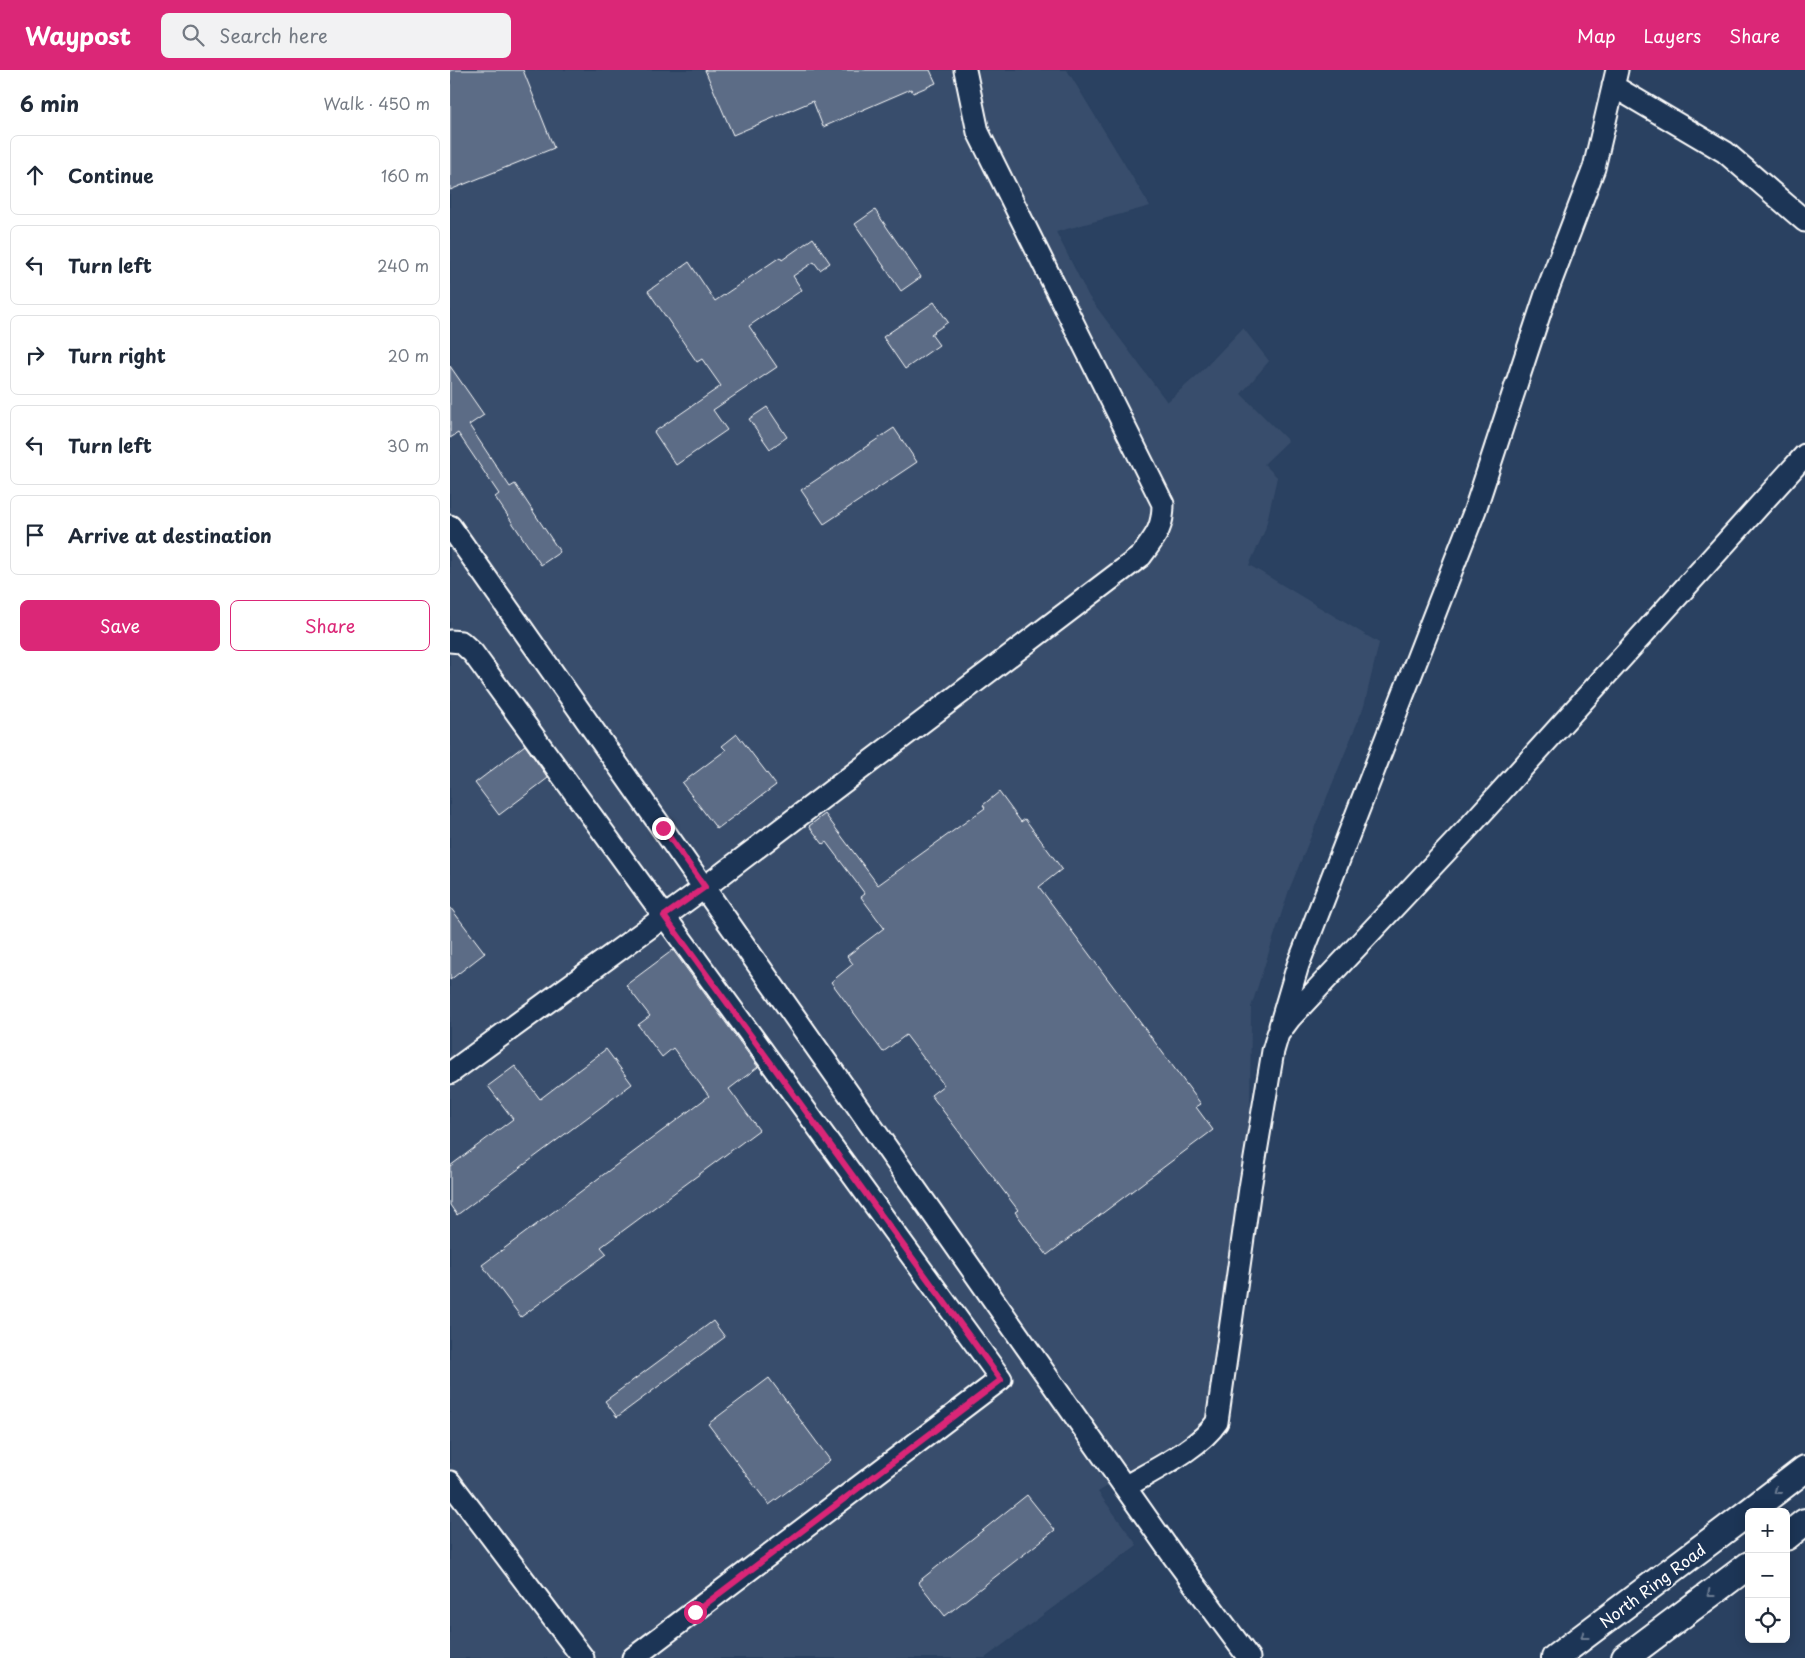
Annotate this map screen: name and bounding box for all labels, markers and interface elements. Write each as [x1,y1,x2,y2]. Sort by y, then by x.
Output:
search box [161,13,511,58]
text: Waypost [25,17,131,53]
icon: search [179,21,207,49]
text: Search here [219,21,328,49]
text: Map [1577,22,1616,49]
text: Layers [1644,22,1701,49]
text: Share [1729,22,1780,49]
text: 6 min [20,87,79,119]
text: Walk · 450 m [324,91,430,115]
icon: ahead [21,161,49,189]
text: Continue [68,161,154,189]
text: 160 m [381,163,429,187]
icon: left [21,251,49,279]
text: Turn left [68,251,152,279]
text: 240 m [377,253,429,277]
icon: right [21,341,49,369]
text: Turn right [68,341,166,369]
text: 20 m [388,343,429,367]
icon: left [21,431,49,459]
text: Turn left [68,431,152,459]
text: 30 m [387,433,429,457]
icon: arrive [21,521,49,549]
text: Arrive at destination [68,521,272,549]
button: Save [20,600,220,651]
button: Share [230,600,430,651]
route end [652,817,675,840]
one-way arrow [1774,1485,1783,1493]
map controls [1745,1508,1790,1643]
button: + [1745,1508,1790,1553]
street label: North Ring Road [1594,1537,1710,1633]
button: − [1745,1553,1790,1598]
one-way arrow [1706,1588,1716,1597]
button: locate [1745,1598,1790,1643]
route start [684,1601,707,1624]
one-way arrow [1580,1630,1590,1639]

